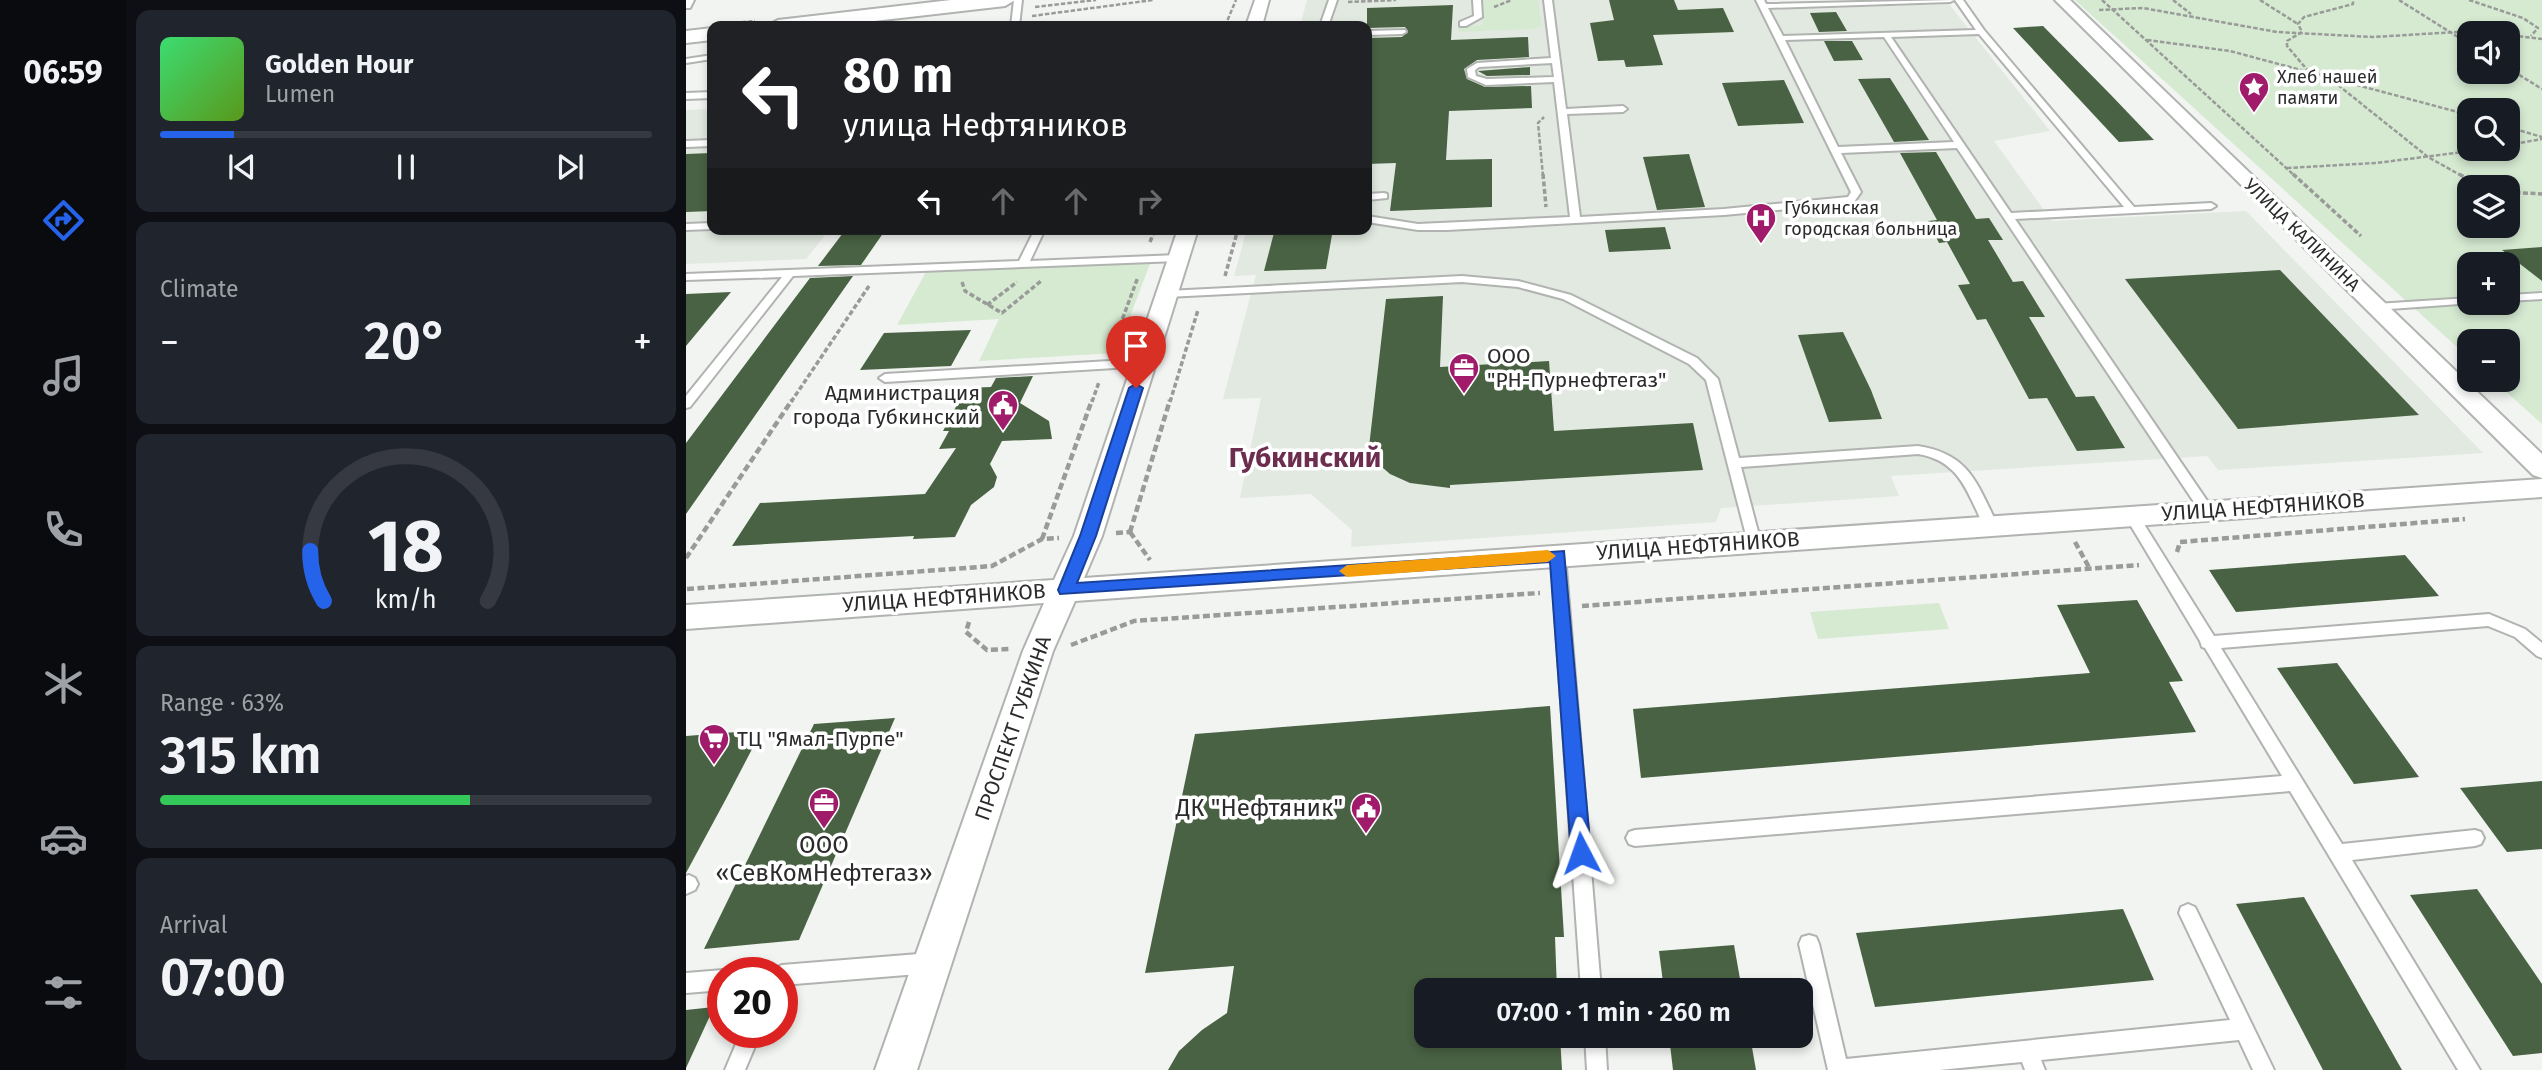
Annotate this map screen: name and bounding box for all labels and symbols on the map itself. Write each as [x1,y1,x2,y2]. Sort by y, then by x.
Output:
place label: Хлеб нашей памяти [2277,66,2378,109]
place icon: Хлеб нашей памяти [2237,70,2271,114]
street label: УЛИЦА КАЛИНИНА [2239,174,2365,296]
place label: Губкинская городская больница [1784,197,1957,240]
hospital icon: Губкинская городская больница [1744,201,1778,245]
pin [1106,316,1166,388]
place label: ООО "РН-Пурнефтегаз" [1487,343,1666,393]
office icon: ООО "РН-Пурнефтегаз" [1447,351,1481,395]
place label: Администрация города Губкинский [792,380,980,430]
public building icon: Администрация города Губкинский [986,388,1020,432]
district label: Губкинский [1229,441,1381,474]
street label: УЛИЦА НЕФТЯНИКОВ [2161,487,2365,527]
street label: УЛИЦА НЕФТЯНИКОВ [1596,526,1800,566]
street label: УЛИЦА НЕФТЯНИКОВ [842,578,1046,618]
street label: ПРОСПЕКТ ГУБКИНА [969,632,1057,824]
supermarket icon: ТЦ "Ямал-Пурпе" [697,722,731,766]
place label: ТЦ "Ямал-Пурпе" [737,726,904,752]
office icon: ООО «СевКомНефтегаз» [807,786,841,830]
public building icon: ДК "Нефтяник" [1349,791,1383,835]
place label: ДК "Нефтяник" [1175,794,1343,822]
position arrow [1544,816,1618,890]
place label: ООО «СевКомНефтегаз» [716,831,932,887]
speed limit sign: 20 [707,957,798,1048]

